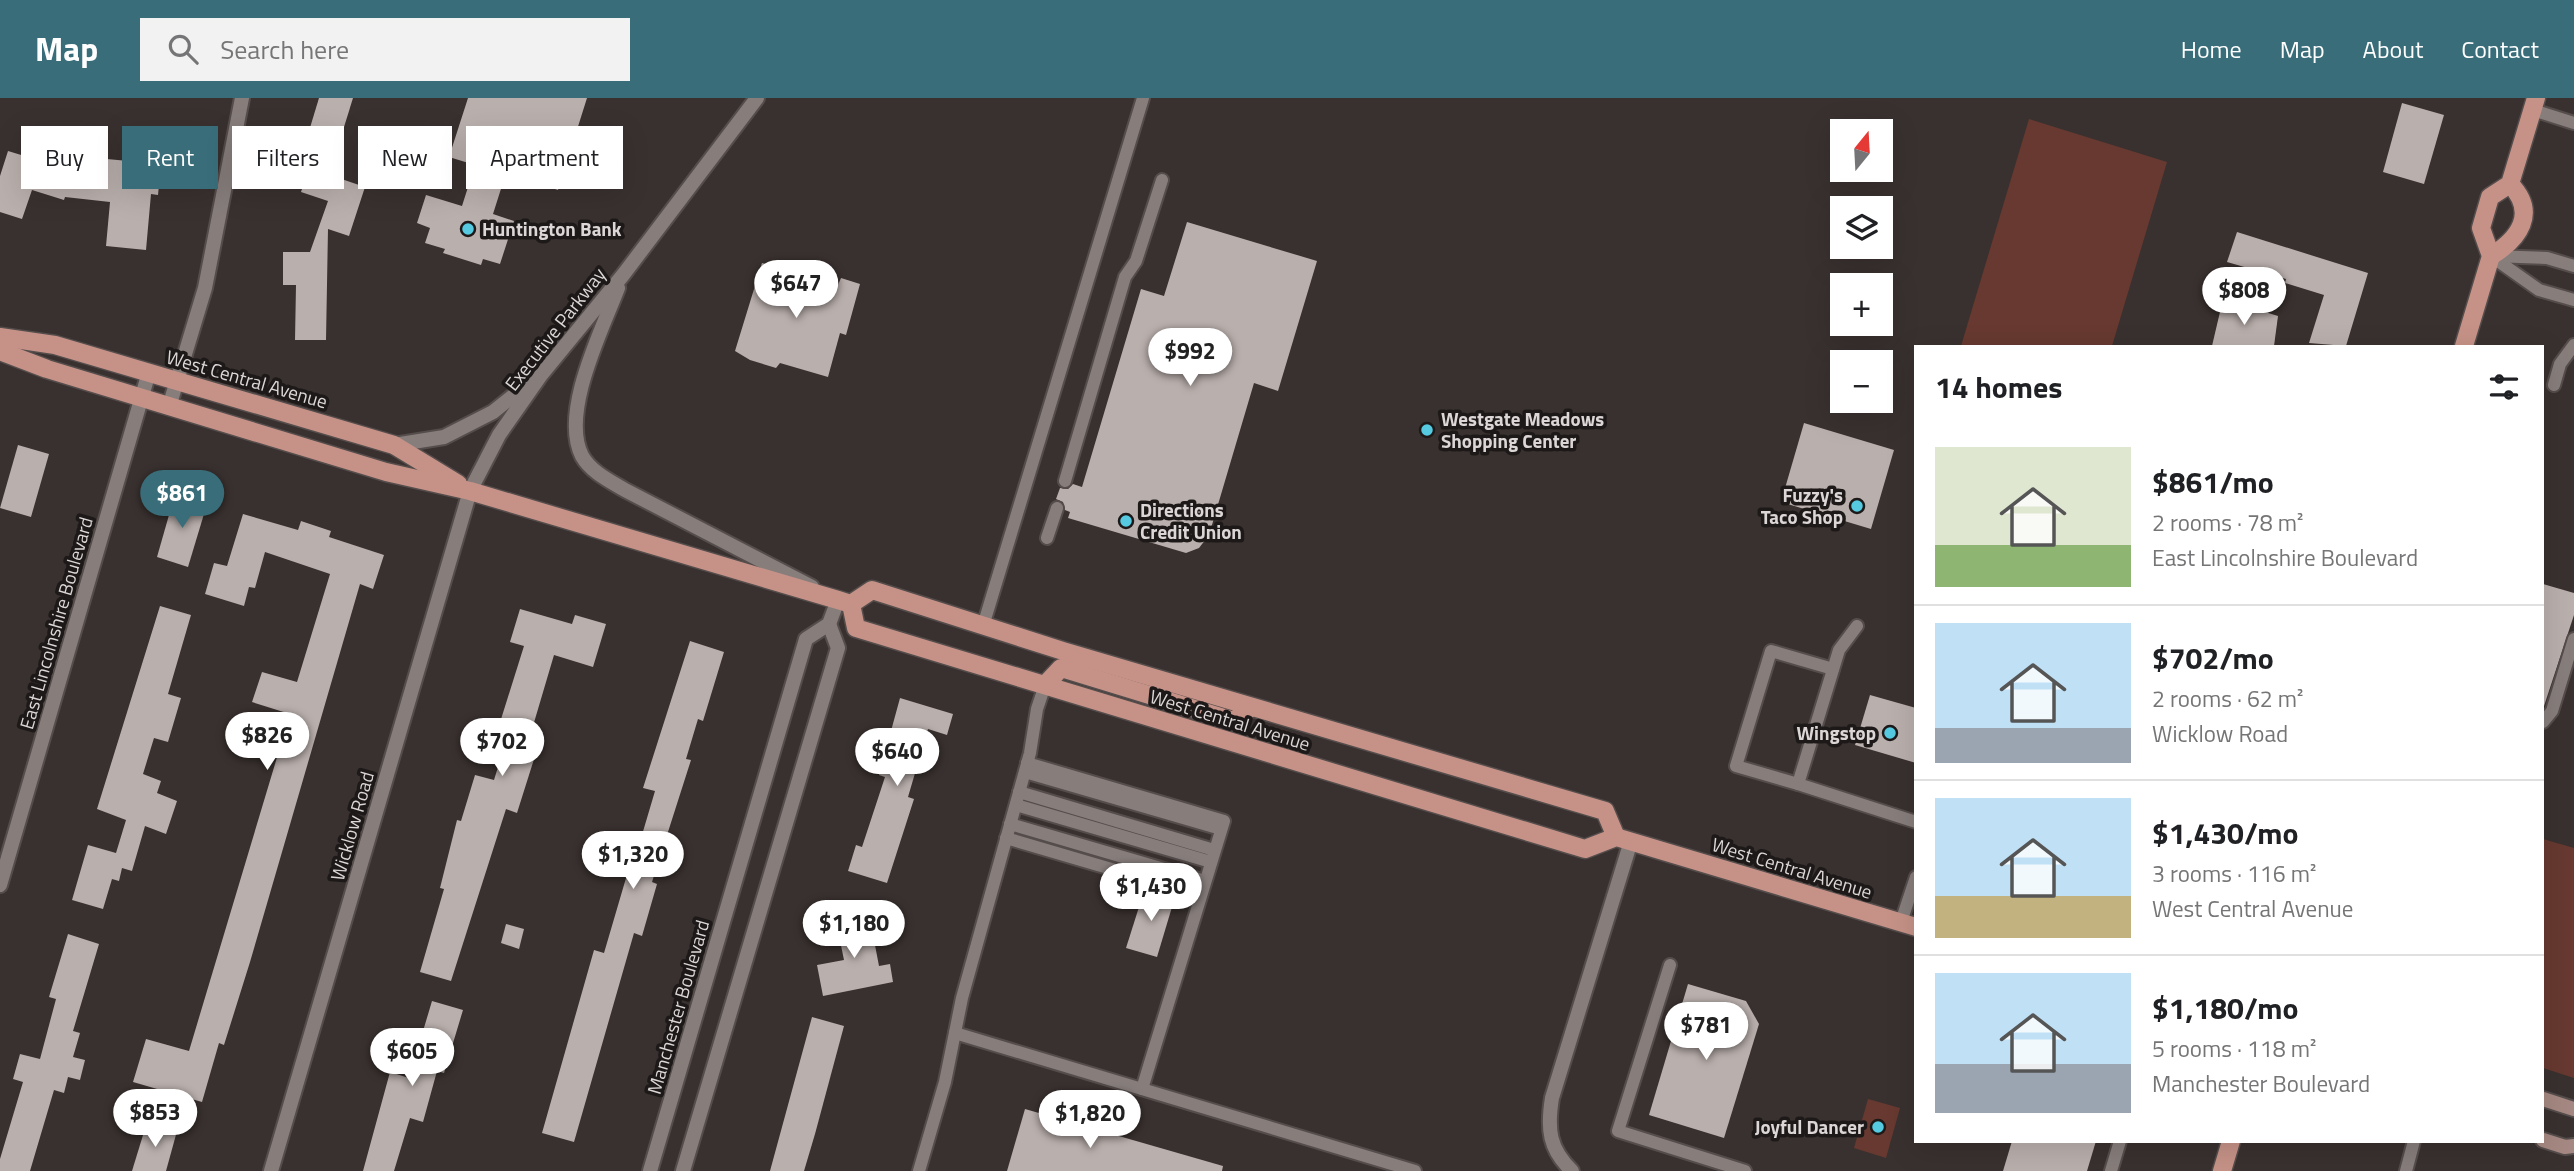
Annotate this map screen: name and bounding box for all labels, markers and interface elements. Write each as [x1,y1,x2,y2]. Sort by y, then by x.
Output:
search box [140,18,630,81]
text: Map [35,24,98,74]
icon: search [164,30,202,68]
text: Search here [220,30,349,69]
text: Home [2181,31,2242,67]
text: Map [2280,31,2325,67]
text: About [2363,31,2423,67]
text: Contact [2461,31,2539,67]
north arrow [1830,119,1894,182]
map controls [1830,119,1893,413]
chip: Buy [21,126,108,189]
chip: Rent [122,126,218,189]
chip: Filters [232,126,344,189]
chip: New [358,126,452,189]
chip: Apartment [466,126,623,189]
button: layers [1830,196,1893,259]
place label: Huntington Bank [482,214,622,243]
marker: Huntington Bank [460,221,476,237]
pin: $647 [755,260,837,320]
street label: Executive Parkway [497,261,612,397]
text: $647 [770,265,822,300]
pin: $808 [2203,268,2285,327]
text: $808 [2218,272,2270,307]
button: + [1830,273,1893,336]
pin: $992 [1149,328,1231,388]
text: $992 [1164,333,1216,368]
street label: West Central Avenue [163,342,331,415]
button: − [1830,350,1893,413]
text: 14 homes [1935,364,2062,410]
icon: filters [2485,368,2523,406]
place label: Westgate Meadows Shopping Center [1441,404,1604,455]
marker: Westgate Meadows Shopping Center [1419,422,1435,438]
text: $861/mo [2152,459,2274,505]
pin: $861 [141,470,223,530]
text: $861 [156,475,208,510]
icon: home [1991,475,2075,559]
place label: Fuzzy's Taco Shop [1761,480,1843,531]
place label: Directions Credit Union [1140,495,1242,546]
marker: Fuzzy's Taco Shop [1849,498,1865,514]
text: 2 rooms · 78 m² [2152,505,2303,540]
street label: East Lincolnshire Boulevard [11,513,100,733]
marker: Directions Credit Union [1118,513,1134,529]
text: East Lincolnshire Boulevard [2152,540,2418,575]
text: $702/mo [2152,635,2274,681]
icon: home [1991,651,2075,735]
street label: West Central Avenue [1146,681,1314,758]
text: 2 rooms · 62 m² [2152,681,2303,716]
pin: $826 [226,712,308,772]
text: Wicklow Road [2152,716,2288,751]
text: $826 [241,717,293,752]
pin: $702 [461,718,543,778]
place label: Wingstop [1796,718,1876,747]
text: $702 [476,723,528,758]
marker: Wingstop [1882,725,1898,741]
pin: $640 [856,728,938,788]
text: $640 [871,733,923,768]
street label: Wicklow Road [322,768,381,884]
text: $1,430/mo [2152,810,2298,856]
icon: home [1991,826,2075,910]
street label: West Central Avenue [1708,829,1876,906]
pin: $1,320 [576,832,690,891]
text: $1,320 [598,836,668,871]
text: 3 rooms · 116 m² [2152,856,2316,891]
pin: $1,430 [1094,864,1208,923]
text: $1,430 [1116,868,1186,903]
text: West Central Avenue [2152,891,2353,926]
pin: $1,180 [797,900,911,960]
text: $1,180 [819,905,889,940]
street label: Manchester Boulevard [639,916,716,1097]
text: $1,180/mo [2152,985,2298,1031]
icon: home [1991,1001,2075,1085]
pin: $781 [1665,1002,1747,1062]
text: $781 [1680,1007,1732,1042]
pin: $605 [371,1028,453,1088]
text: 5 rooms · 118 m² [2152,1031,2316,1066]
text: $605 [386,1033,438,1068]
text: Manchester Boulevard [2152,1066,2370,1101]
pin: $853 [114,1090,196,1149]
pin: $1,820 [1033,1090,1147,1150]
text: $853 [129,1094,181,1129]
text: $1,820 [1055,1095,1125,1130]
place label: Joyful Dancer [1755,1112,1864,1141]
marker: Joyful Dancer [1870,1119,1886,1135]

